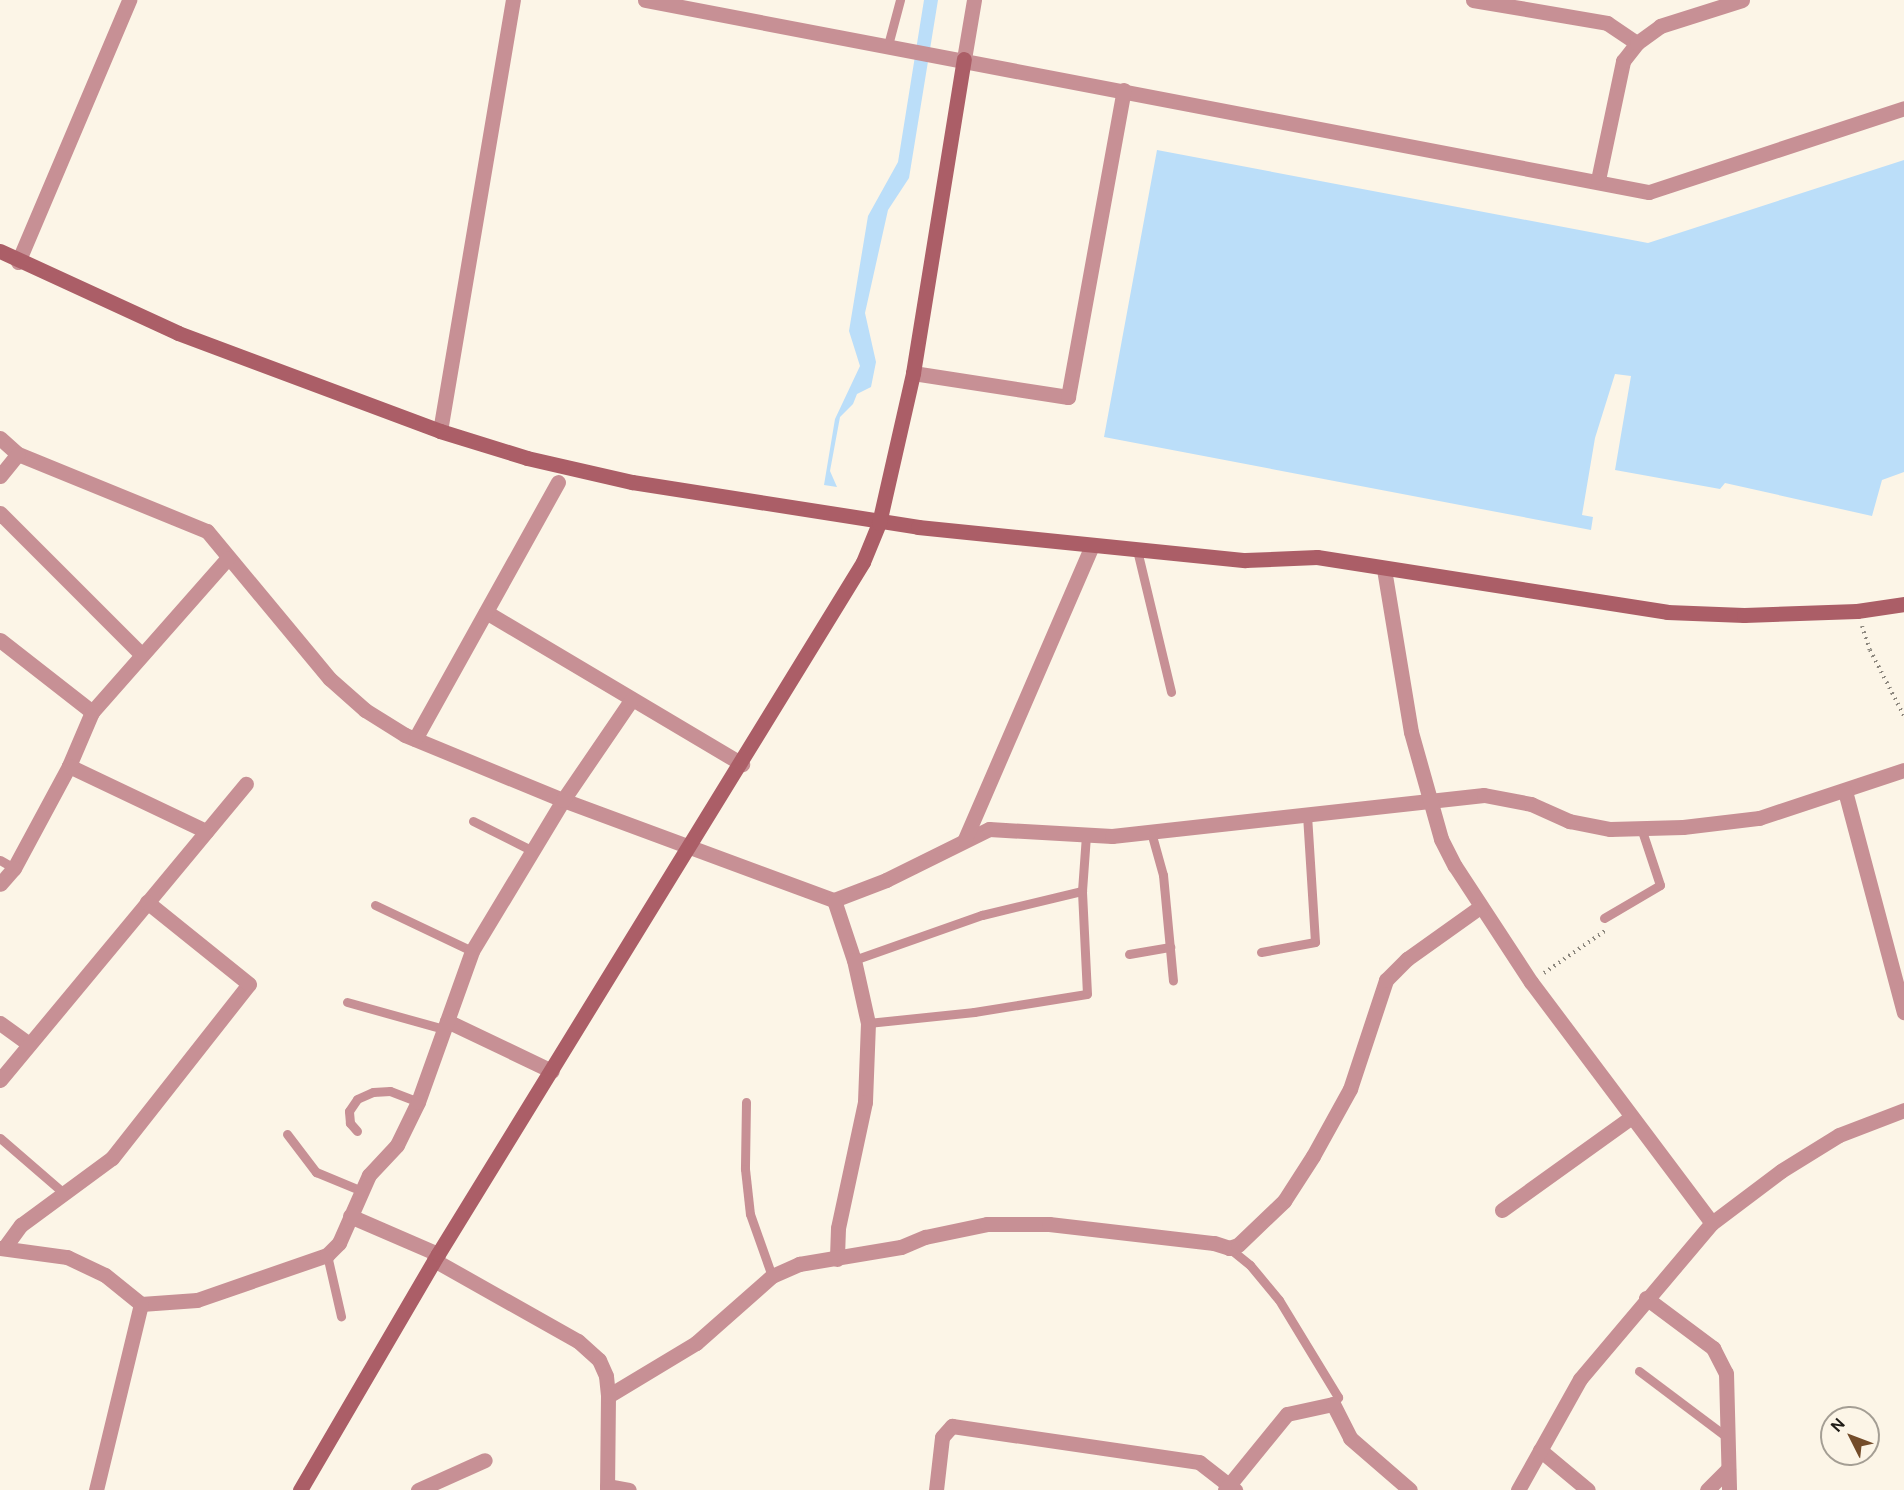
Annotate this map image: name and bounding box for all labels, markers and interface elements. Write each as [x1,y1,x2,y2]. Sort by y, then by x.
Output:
north arrow [1820,1406,1880,1466]
text: N [1826,1414,1849,1436]

